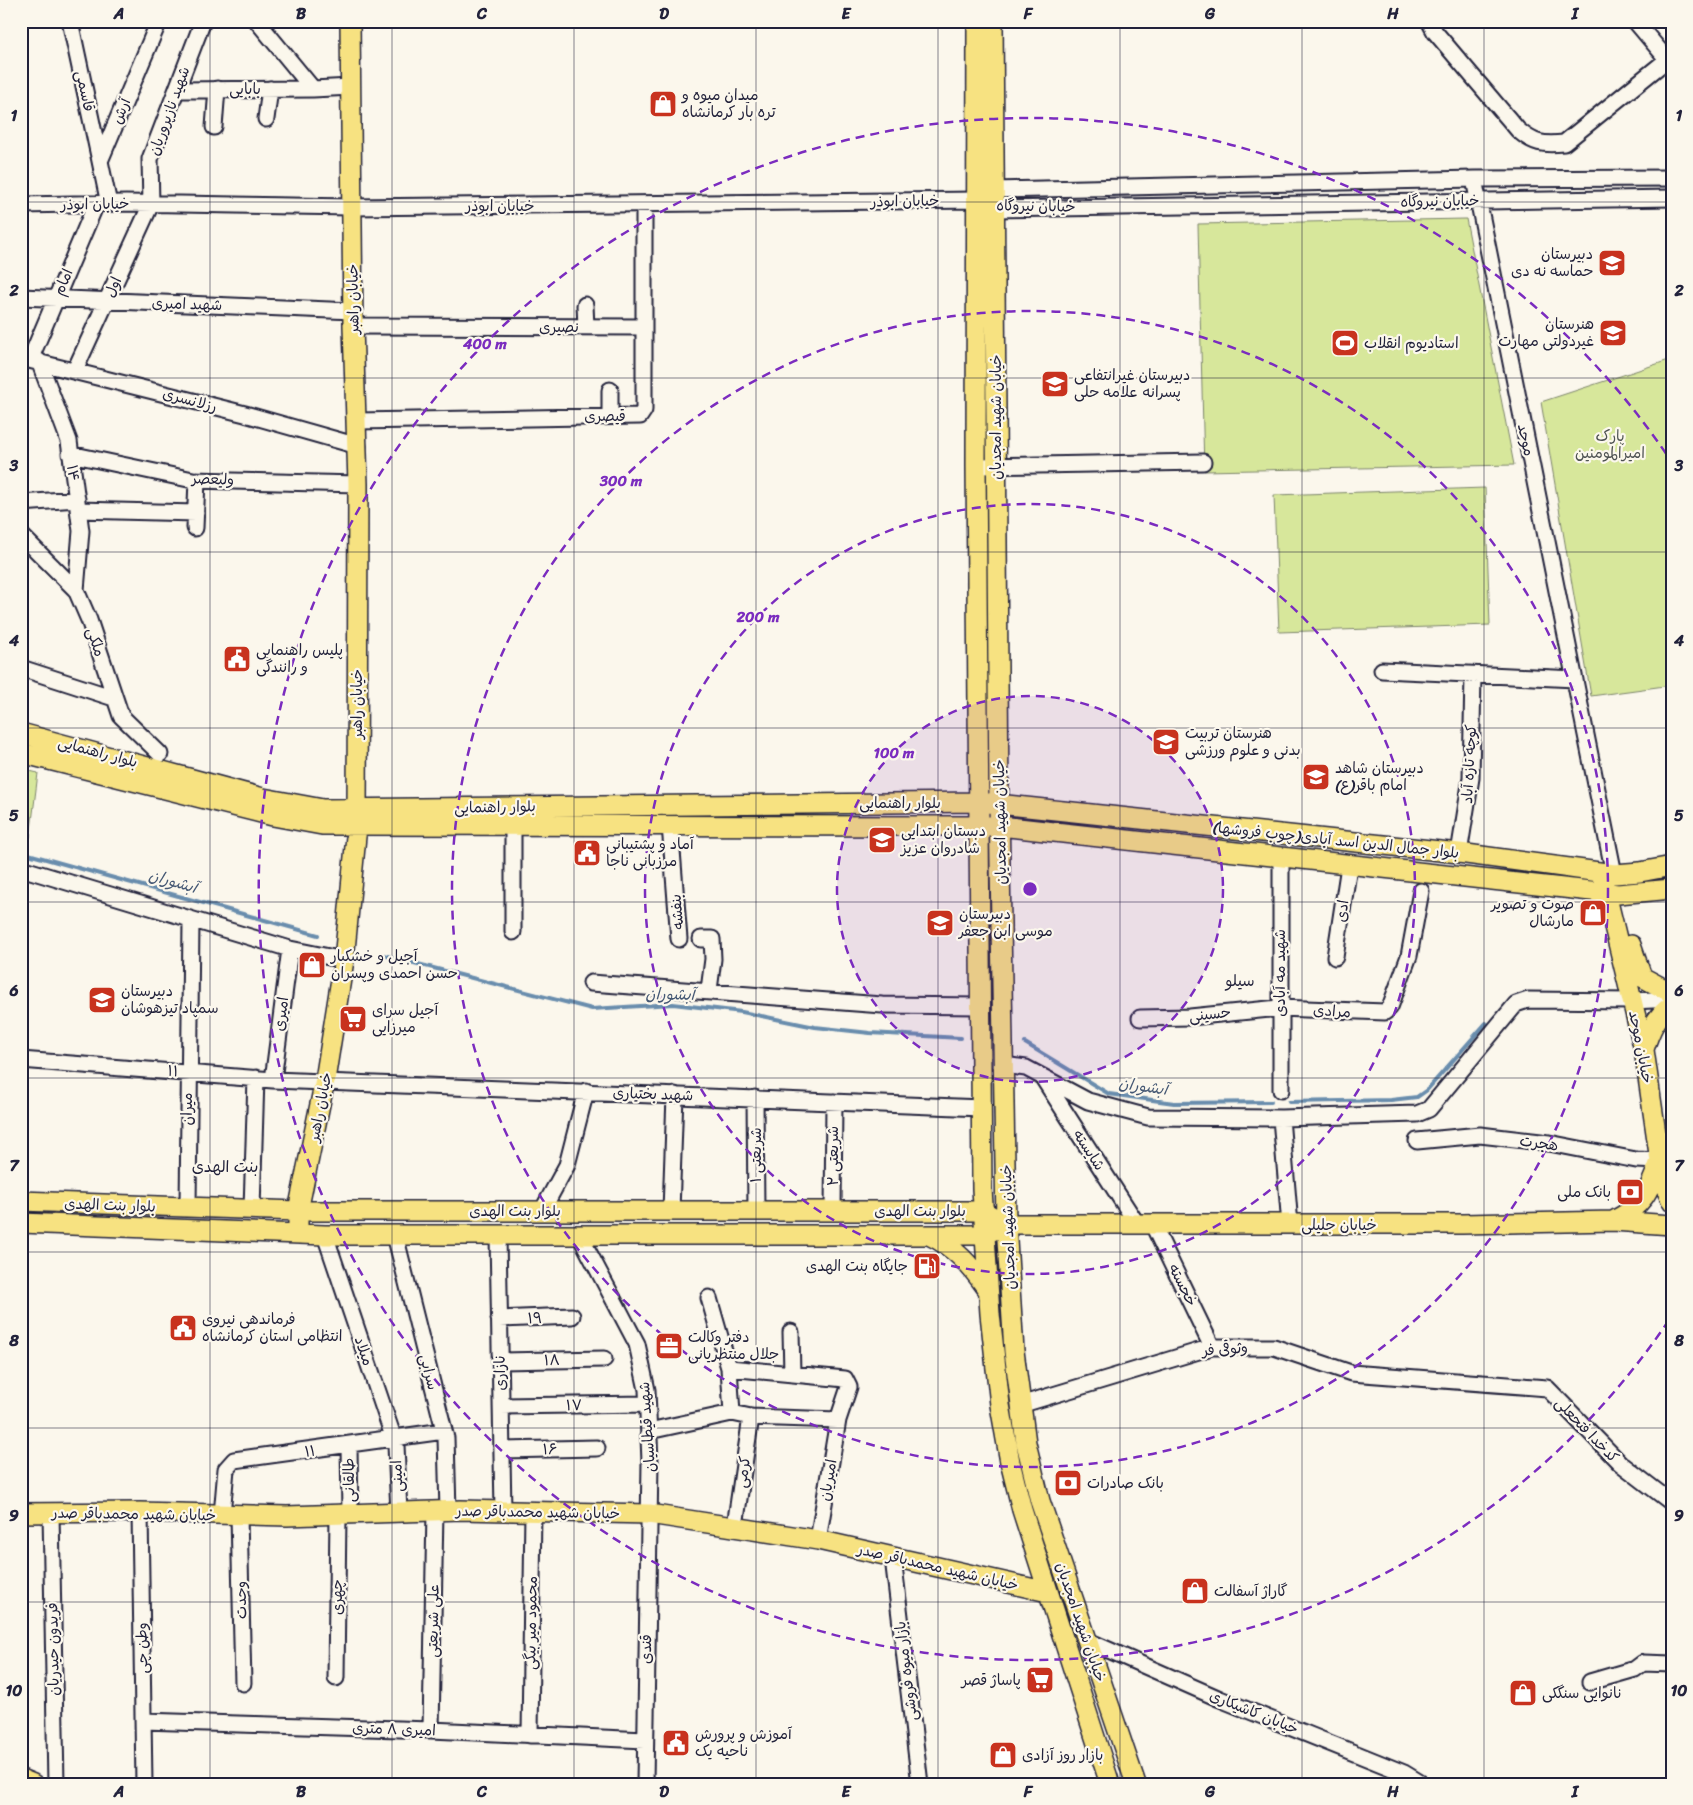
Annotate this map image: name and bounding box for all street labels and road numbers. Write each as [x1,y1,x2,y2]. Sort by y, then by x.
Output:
street label: شهید نازپروریان [141,63,197,159]
street label: قاسمی [68,68,102,114]
street label: بابایی [229,76,261,102]
street label: آرش [104,93,139,128]
street label: خیابان ابوذر [869,187,940,215]
street label: خیابان نیروگاه [1400,187,1480,215]
street label: خیابان ابوذر [59,190,130,218]
street label: خیابان نیروگاه [996,192,1076,220]
street label: خیابان ابوذر [465,193,534,219]
street label: امام [46,264,80,300]
street label: خیابان راهبر [339,264,367,336]
street label: اول [97,272,129,302]
street label: شهید امیری [151,290,223,318]
street label: نصیری [539,314,579,340]
street label: خیابان شهید امجدیان [983,354,1009,480]
street label: رزلانسری [160,380,220,420]
street label: قیصری [584,403,626,429]
street label: موحد [1510,421,1542,459]
street label: ۱۴ [59,463,87,483]
street label: ولیعصر [189,465,235,493]
street label: ملکی [79,624,113,660]
street label: خیابان راهبر [344,669,370,741]
street label: کوچه تازه آباد [1454,724,1484,804]
street label: بلوار راهنمایی [55,729,141,775]
street label: خیابان شهید امجدیان [986,759,1014,885]
street label: بلوار راهنمایی [859,790,941,816]
street label: بلوار راهنمایی [454,793,536,821]
street label: بلوار جمال الدین اسد آبادی(چوب فروشها) [1211,814,1461,866]
street label: بنفشه [662,893,692,931]
street label: ادی [1328,898,1356,924]
street label: شهید مه آبادی [1267,929,1293,1017]
street label: امیری [266,995,296,1033]
street label: مرادی [1312,997,1352,1025]
street label: حسینی [1188,999,1232,1029]
street label: خیابان موحد [1621,1008,1661,1086]
street label: ۱۱ [167,1058,179,1084]
street label: خیابان راهبر [300,1070,339,1146]
street label: شهید بختیاری [612,1080,694,1108]
street label: میران [174,1093,200,1125]
street label: شایسته [1066,1124,1112,1176]
street label: شریعتی ۲ [820,1126,846,1186]
street label: شریعتی ۱ [743,1127,769,1183]
street label: هجرت [1518,1127,1560,1159]
street label: خیابان شهید امجدیان [993,1164,1023,1290]
street label: بلوار بنت الهدی [64,1190,156,1220]
street label: بلوار بنت الهدی [469,1198,561,1224]
street label: بلوار بنت الهدی [874,1198,966,1224]
street label: خیابان جلیلی [1301,1212,1377,1238]
street label: خجسته [1161,1259,1205,1311]
street label: ۱۹ [527,1305,543,1331]
street label: میلاد [347,1333,381,1369]
street label: وثوقی فر [1199,1334,1249,1364]
street label: ۱۸ [544,1347,560,1373]
street label: سرابی [412,1351,446,1393]
street label: نازاری [487,1355,513,1391]
street label: شهید قیطاسیان [631,1381,663,1473]
street label: کدخدا فتحعلی [1549,1391,1625,1469]
street label: ۱۷ [566,1392,582,1418]
street label: ۱۶ [543,1436,557,1462]
street label: ۱۱ [303,1437,317,1465]
street label: کرمی [728,1454,758,1490]
street label: طالقانی [336,1457,362,1503]
street label: امیریان [812,1457,844,1503]
street label: امینی [383,1459,411,1493]
street label: خیابان شهید محمدباقر صدر [455,1498,620,1526]
street label: خیابان شهید محمدباقر صدر [51,1500,216,1528]
street label: خیابان شهید محمدباقر صدر [854,1536,1021,1598]
street label: خیابان شهید امجدیان [1048,1559,1114,1685]
street label: محمود میر بیگی [517,1576,545,1670]
street label: چهری [324,1579,350,1615]
street label: وحدت [228,1581,254,1619]
street label: علی شریعتی [419,1584,447,1658]
street label: فریدون حیدریان [39,1602,67,1696]
street label: بازار میوه فروشی [887,1620,925,1722]
street label: وطن چی [129,1622,155,1674]
street label: قندی [633,1634,659,1664]
street label: خیابان کاشیکاری [1205,1682,1303,1742]
street label: امیری ۸ متری [352,1715,436,1743]

